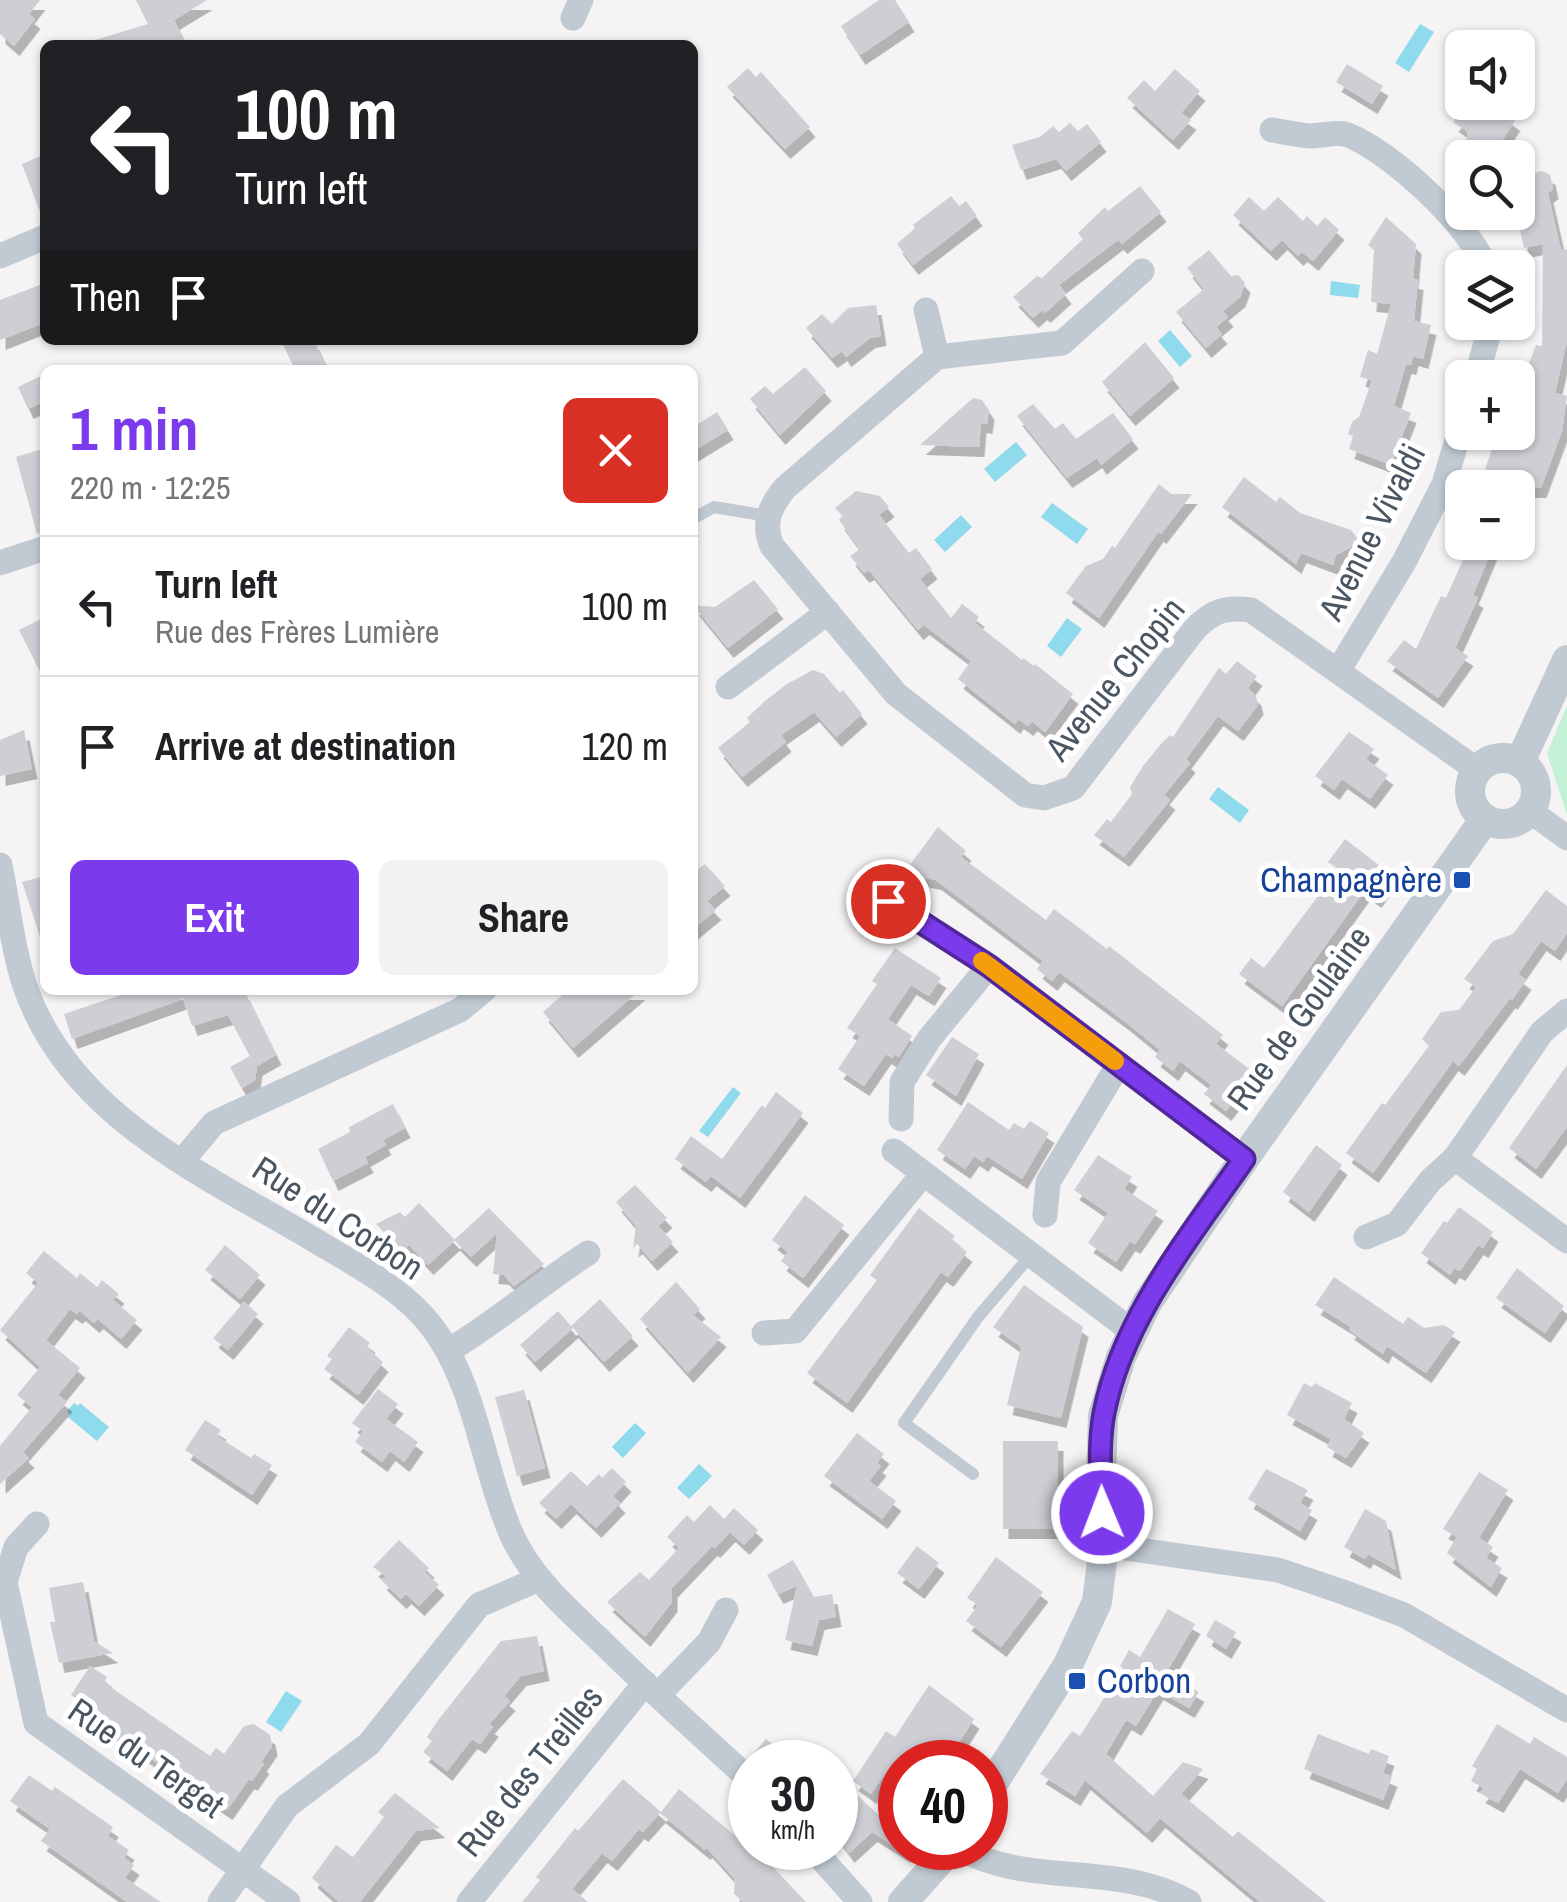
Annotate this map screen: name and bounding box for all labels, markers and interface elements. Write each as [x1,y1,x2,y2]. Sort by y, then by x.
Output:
map controls [1445,30,1535,560]
button: sound [1445,30,1535,120]
text: 100 m [235,67,398,161]
icon: left [70,80,200,210]
button: search [1445,140,1535,230]
text: Turn left [235,157,367,218]
button: layers [1445,250,1535,340]
icon: arrive [161,270,216,325]
text: Then [70,272,141,323]
button: + [1445,360,1535,450]
text: 1 min [70,388,199,469]
button: close [563,398,668,503]
street label: Avenue Vivaldi [1307,436,1436,629]
text: 220 m · 12:25 [70,466,230,509]
button: − [1445,470,1535,560]
text: Turn left [155,559,277,610]
icon: left [70,579,125,634]
text: 100 m [581,581,668,632]
street label: Avenue Chopin [1034,587,1195,771]
text: Rue des Frères Lumière [155,610,439,653]
icon: arrive [70,719,125,774]
text: Arrive at destination [155,721,456,772]
text: 120 m [581,721,668,772]
place label: Champagnère [1260,856,1442,903]
pin [846,859,931,944]
button: Exit [70,860,359,975]
button: Share [379,860,668,975]
marker: Champagnère [1451,869,1473,891]
icon: arrive [861,874,916,929]
street label: Rue de Goulaine [1216,916,1381,1119]
street label: Rue du Corbon [244,1145,433,1290]
position arrow [1050,1461,1154,1565]
place label: Corbon [1097,1657,1191,1704]
marker: Corbon [1066,1670,1088,1692]
street label: Rue des Treilles [446,1675,613,1866]
street label: Rue du Terget [59,1687,233,1828]
speed limit sign: 40 [878,1740,1008,1870]
text: 30 [770,1759,816,1827]
text: km/h [771,1813,815,1847]

